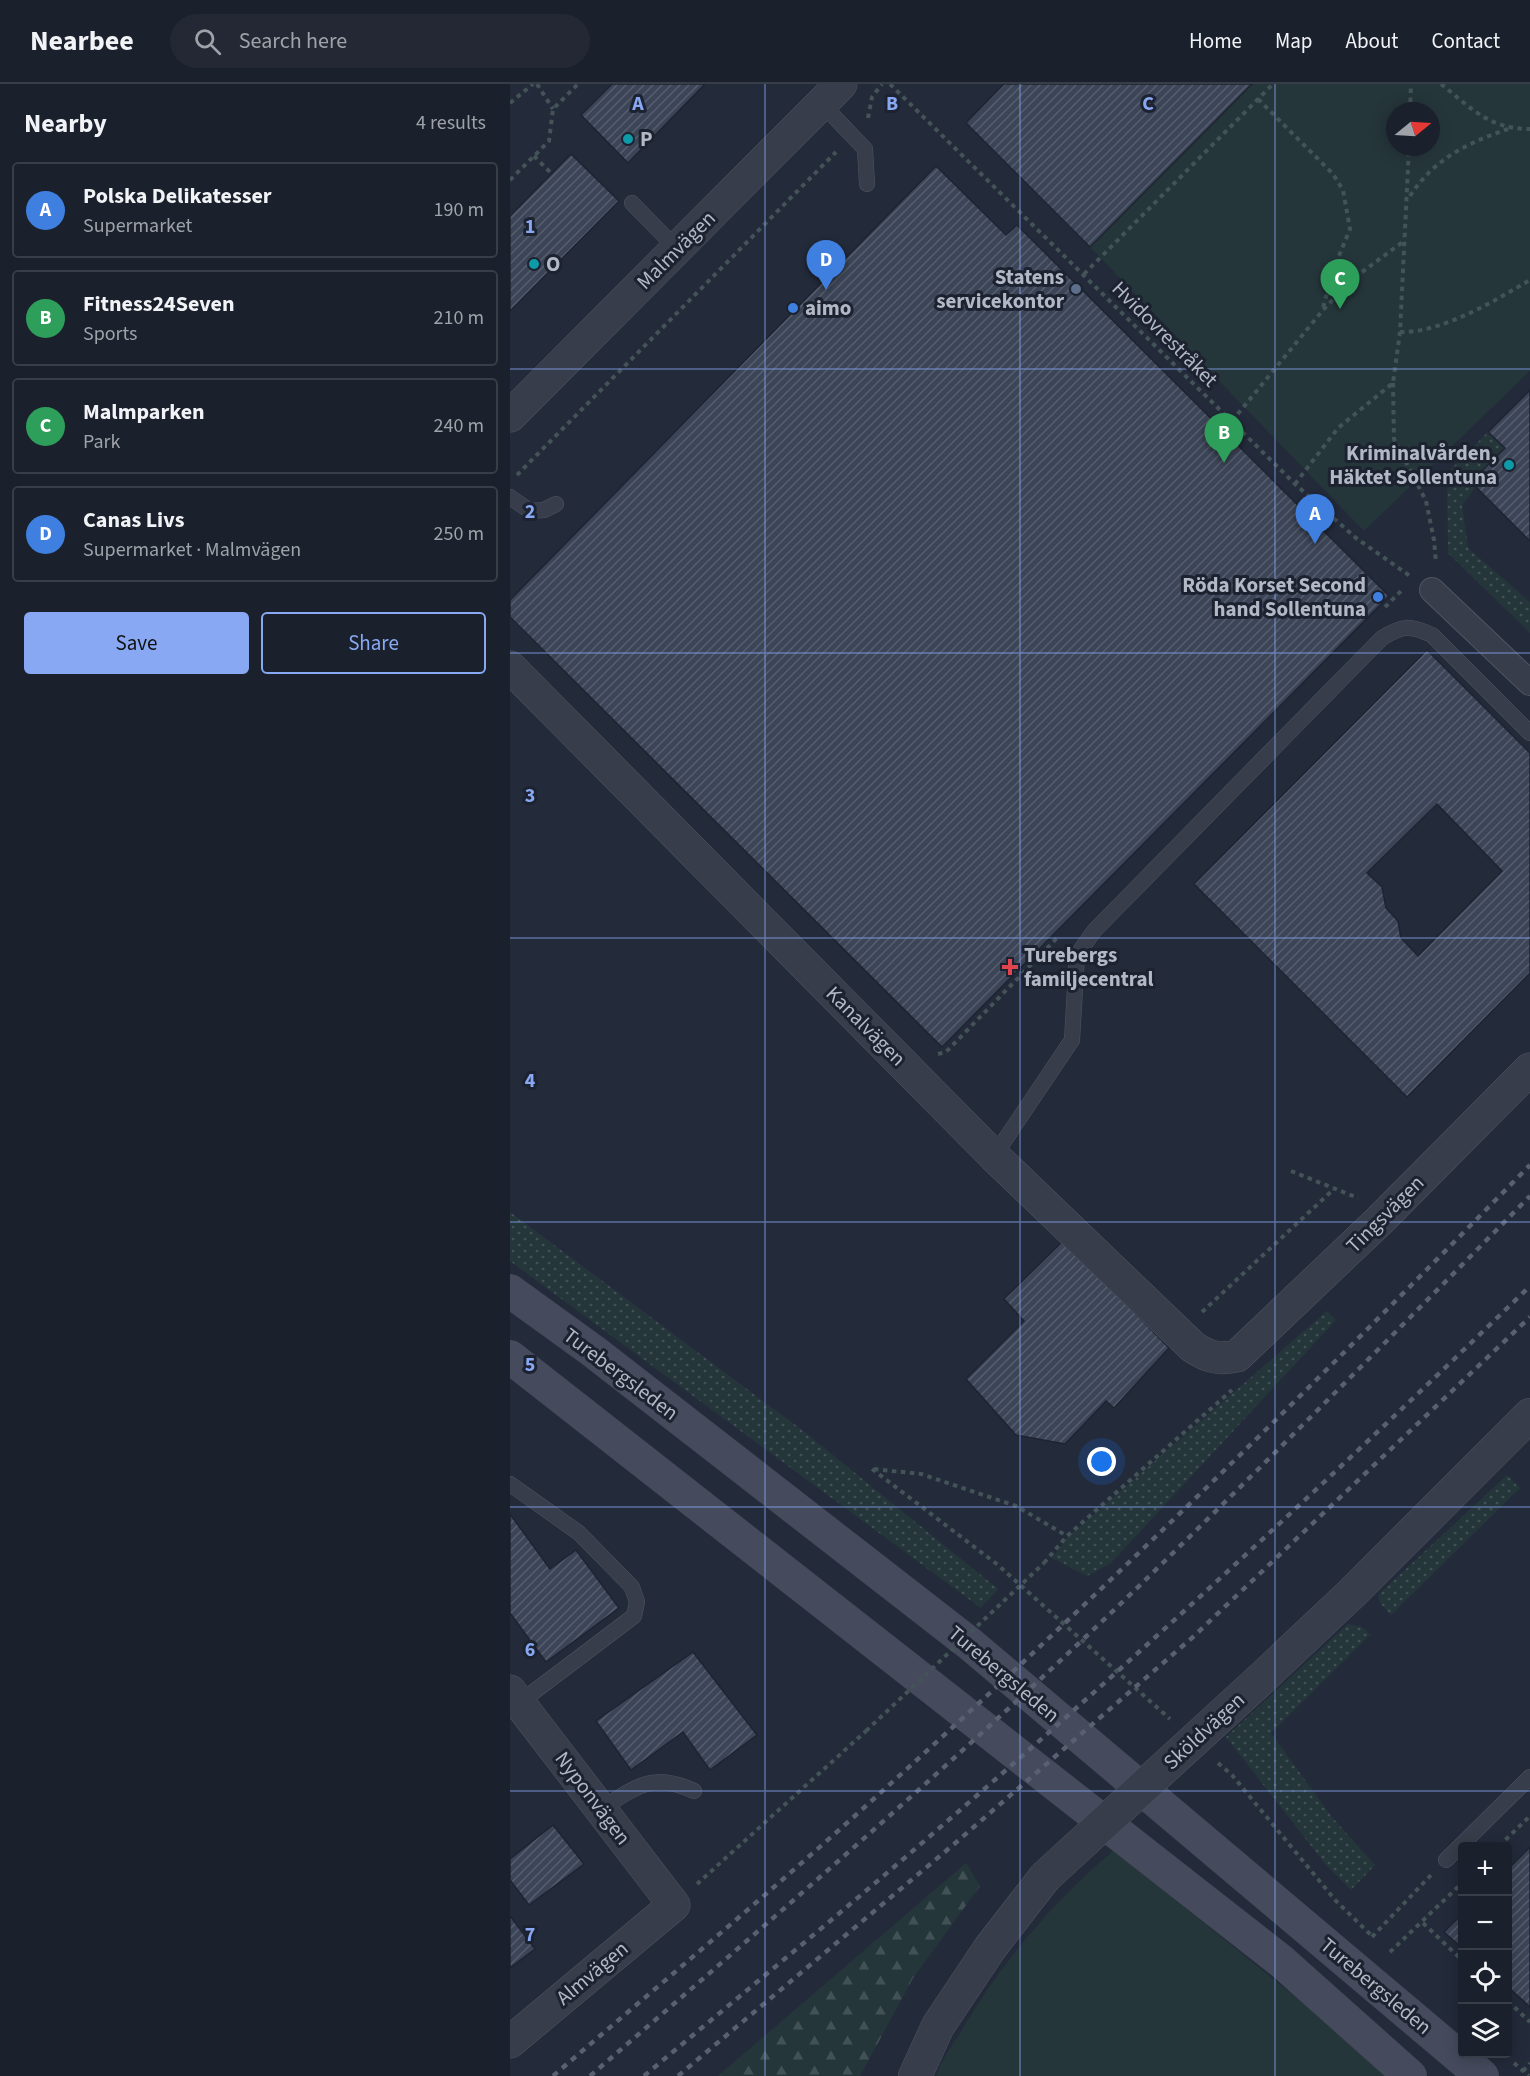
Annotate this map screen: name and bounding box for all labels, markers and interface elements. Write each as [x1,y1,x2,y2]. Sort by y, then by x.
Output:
search box [170,14,590,68]
text: Nearbee [30,21,134,61]
icon: search [191,25,224,58]
text: Search here [239,25,347,57]
text: Home [1189,26,1242,56]
text: Map [1275,26,1313,56]
text: About [1346,26,1398,56]
text: Contact [1431,26,1500,56]
text: A [631,90,644,118]
text: B [886,90,898,118]
text: C [1142,90,1154,118]
north arrow [1386,102,1440,156]
text: Nearby [24,105,107,142]
text: 4 results [416,109,486,137]
place label: P [640,124,653,154]
marker: P [621,132,635,146]
text: Polska Delikatesser [83,180,272,212]
text: A [40,196,51,224]
text: 190 m [434,196,484,224]
street label: Malmvägen [630,204,722,296]
text: Supermarket [83,212,192,240]
text: 1 [525,213,535,241]
pin: D [806,240,846,290]
place label: O [546,249,560,279]
marker: O [527,257,541,271]
pin: C [1320,260,1360,309]
place label: Statens servicekontor [936,262,1065,316]
street label: Hvidovrestråket [1105,274,1225,394]
marker: Statens servicekontor [1069,282,1083,296]
text: Fitness24Seven [83,288,235,320]
place label: aimo [805,293,852,323]
marker: aimo [786,301,800,315]
text: B [39,304,52,332]
text: 210 m [434,304,484,332]
text: Sports [83,320,138,348]
text: Malmparken [83,396,205,428]
text: C [40,412,51,440]
text: 240 m [434,412,484,440]
pin: B [1204,414,1244,463]
text: Park [83,428,120,456]
place label: Kriminalvården, Häktet Sollentuna [1329,438,1497,492]
marker: Kriminalvården, Häktet Sollentuna [1502,458,1516,472]
pin: A [1296,494,1334,544]
text: 2 [525,498,535,526]
text: Canas Livs [83,504,184,536]
text: D [39,520,52,548]
text: 250 m [434,520,484,548]
text: Supermarket · Malmvägen [83,536,301,564]
place label: Röda Korset Second hand Sollentuna [1182,570,1366,624]
marker: Röda Korset Second hand Sollentuna [1371,590,1385,604]
button: Save [24,612,249,674]
button: Share [261,612,486,674]
text: 3 [525,782,535,810]
place label: Turebergs familjecentral [1024,940,1154,994]
marker: Turebergs familjecentral [1001,958,1019,976]
street label: Kanalvägen [819,979,913,1073]
text: 4 [525,1067,536,1095]
street label: Tingsvägen [1339,1168,1431,1260]
street label: Turebergsleden [557,1321,685,1427]
text: 5 [525,1351,535,1379]
your location [1087,1447,1116,1476]
street label: Turebergsleden [942,1618,1066,1730]
text: 6 [525,1636,535,1664]
street label: Sköldvägen [1157,1685,1251,1777]
street label: Nyponvägen [548,1745,638,1851]
map controls [1458,1842,1512,2058]
button: + [1458,1842,1512,1896]
button: − [1458,1896,1512,1950]
text: 7 [525,1921,535,1949]
street label: Turebergsleden [1314,1930,1438,2042]
street label: Almvägen [549,1934,635,2012]
button: locate [1458,1950,1512,2004]
button: layers [1458,2004,1512,2058]

